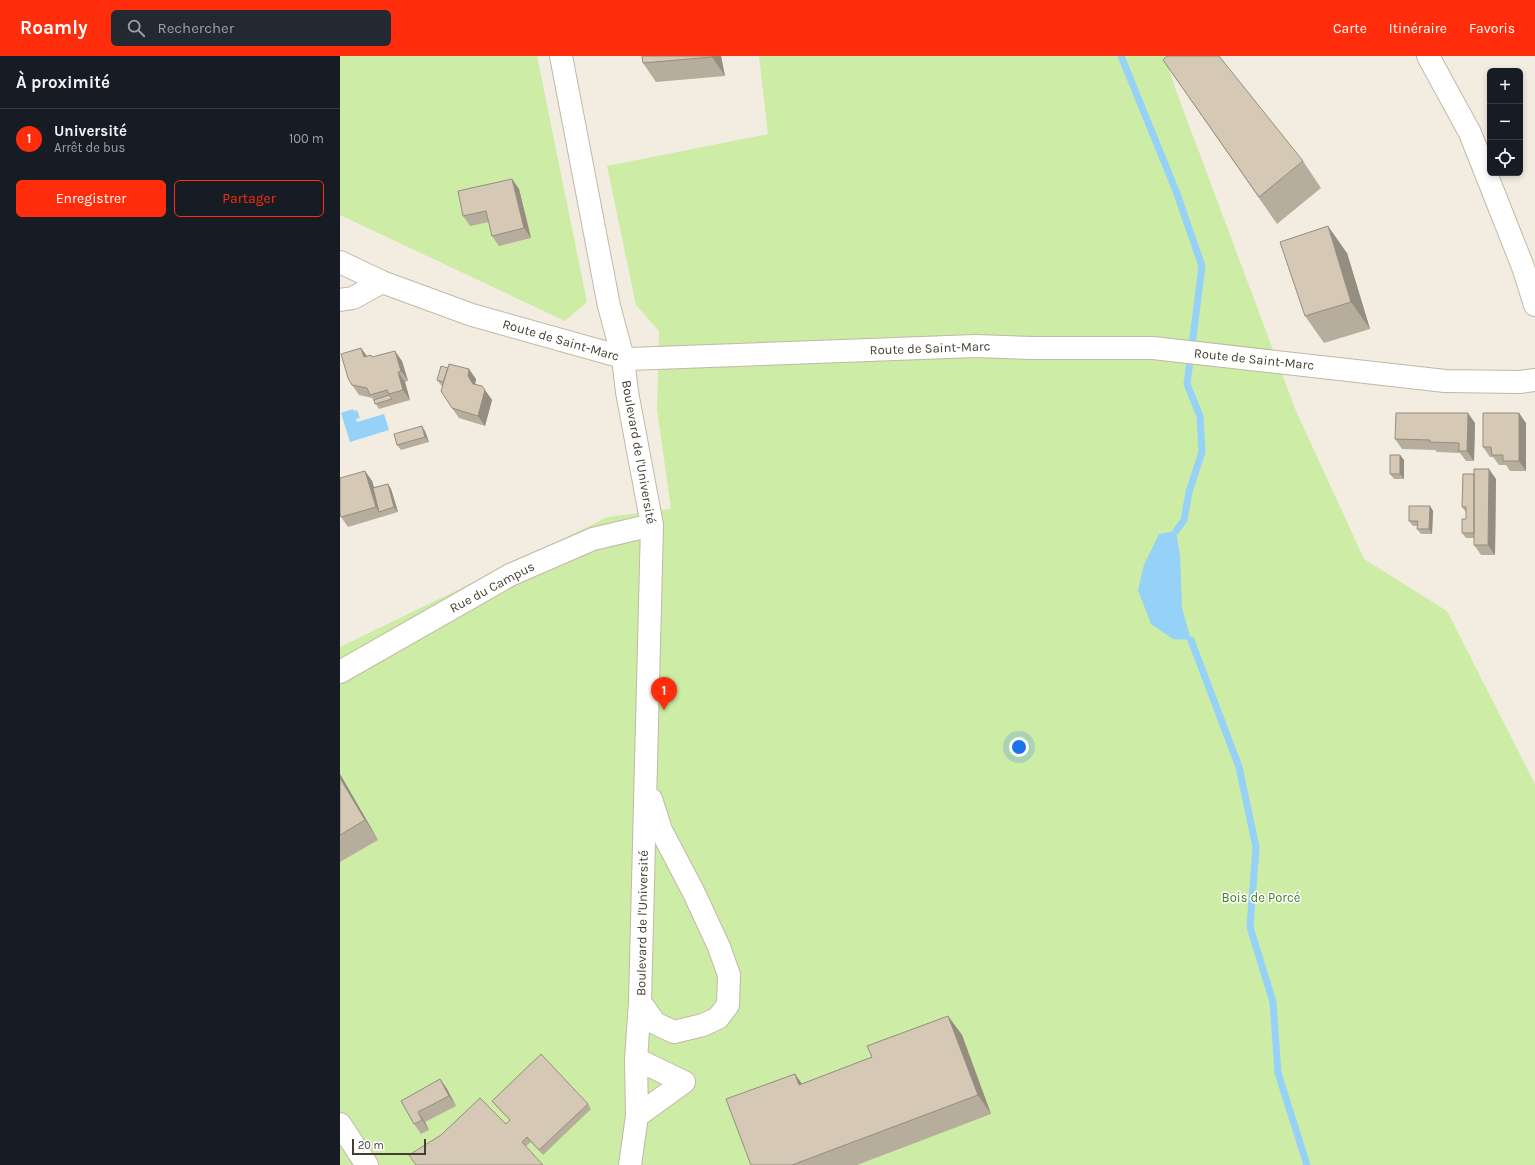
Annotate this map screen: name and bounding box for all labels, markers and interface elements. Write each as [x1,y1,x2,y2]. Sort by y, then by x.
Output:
search box [111,10,391,46]
text: Roamly [20,17,87,39]
icon: search [125,17,147,39]
text: Rechercher [157,19,234,37]
text: Carte [1333,20,1367,37]
text: Itinéraire [1389,20,1447,37]
text: Favoris [1469,20,1515,37]
map controls [1487,68,1523,176]
button: + [1487,68,1523,104]
text: À proximité [16,72,110,92]
button: − [1487,104,1523,140]
text: Université [54,122,127,140]
text: 1 [27,131,31,146]
text: 100 m [289,131,324,146]
text: Arrêt de bus [54,140,125,155]
button: locate [1487,140,1523,176]
button: Enregistrer [16,180,166,217]
button: Partager [174,180,324,217]
street label: Route de Saint-Marc [501,316,621,364]
street label: Route de Saint-Marc [869,338,991,358]
street label: Route de Saint-Marc [1193,345,1315,373]
street label: Boulevard de l'Université [619,379,659,525]
street label: Rue du Campus [447,558,537,616]
pin: 1 [651,677,677,710]
your location [1009,737,1029,757]
street label: Boulevard de l'Université [633,850,651,996]
park label: Bois de Porcé [1222,890,1301,905]
scale bar [352,1137,426,1156]
text: 20 m [358,1139,384,1152]

